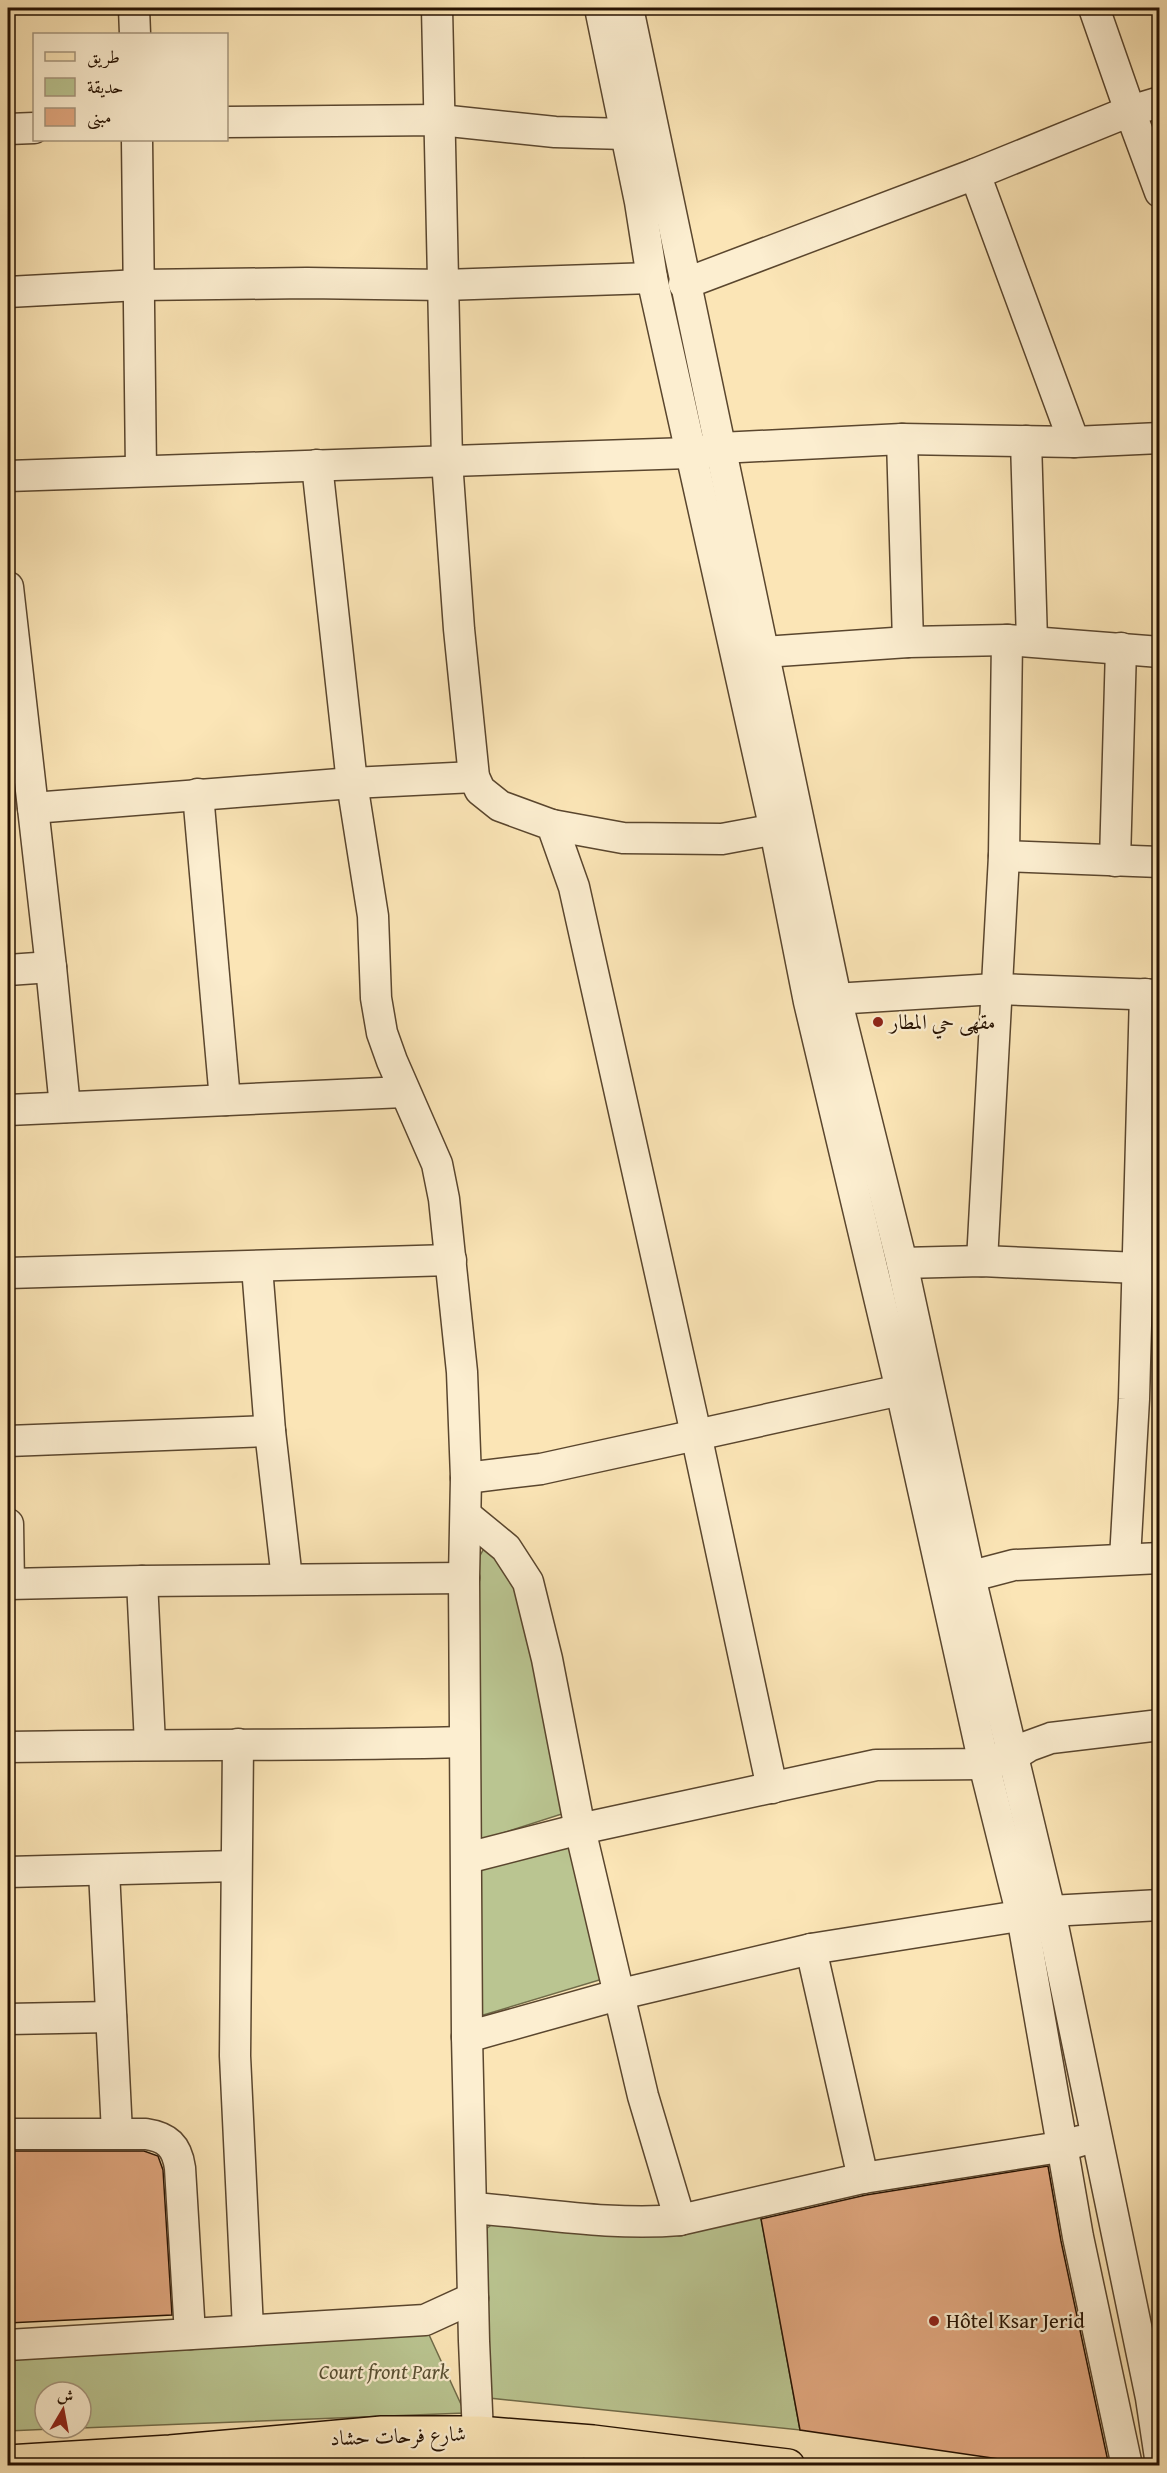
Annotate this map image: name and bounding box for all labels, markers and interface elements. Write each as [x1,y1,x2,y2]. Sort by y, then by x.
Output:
legend [33,33,228,141]
text: طريق [87,43,120,70]
text: حديقة [87,73,123,100]
text: مبنى [87,103,112,130]
place label: مقهى حي المطار [888,1006,996,1039]
marker: مقهى حي المطار [871,1015,885,1029]
place label: Hôtel Ksar Jerid [946,2305,1085,2336]
marker: Hôtel Ksar Jerid [927,2314,941,2328]
park label: Court front Park [319,2356,450,2387]
north arrow [33,2380,93,2440]
text: ش [56,2382,76,2408]
street label: شارع فرحات حشاد [329,2418,467,2456]

